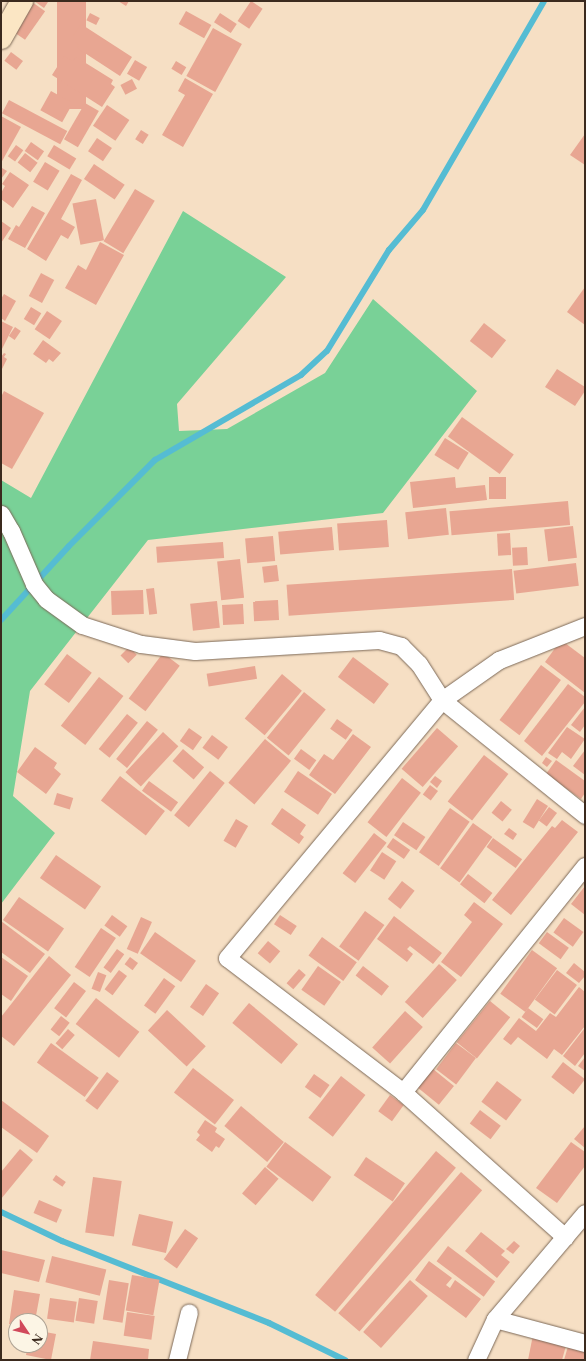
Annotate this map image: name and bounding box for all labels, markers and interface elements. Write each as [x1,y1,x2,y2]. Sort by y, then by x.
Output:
north arrow [8,1313,48,1353]
text: N [29,1331,45,1347]

